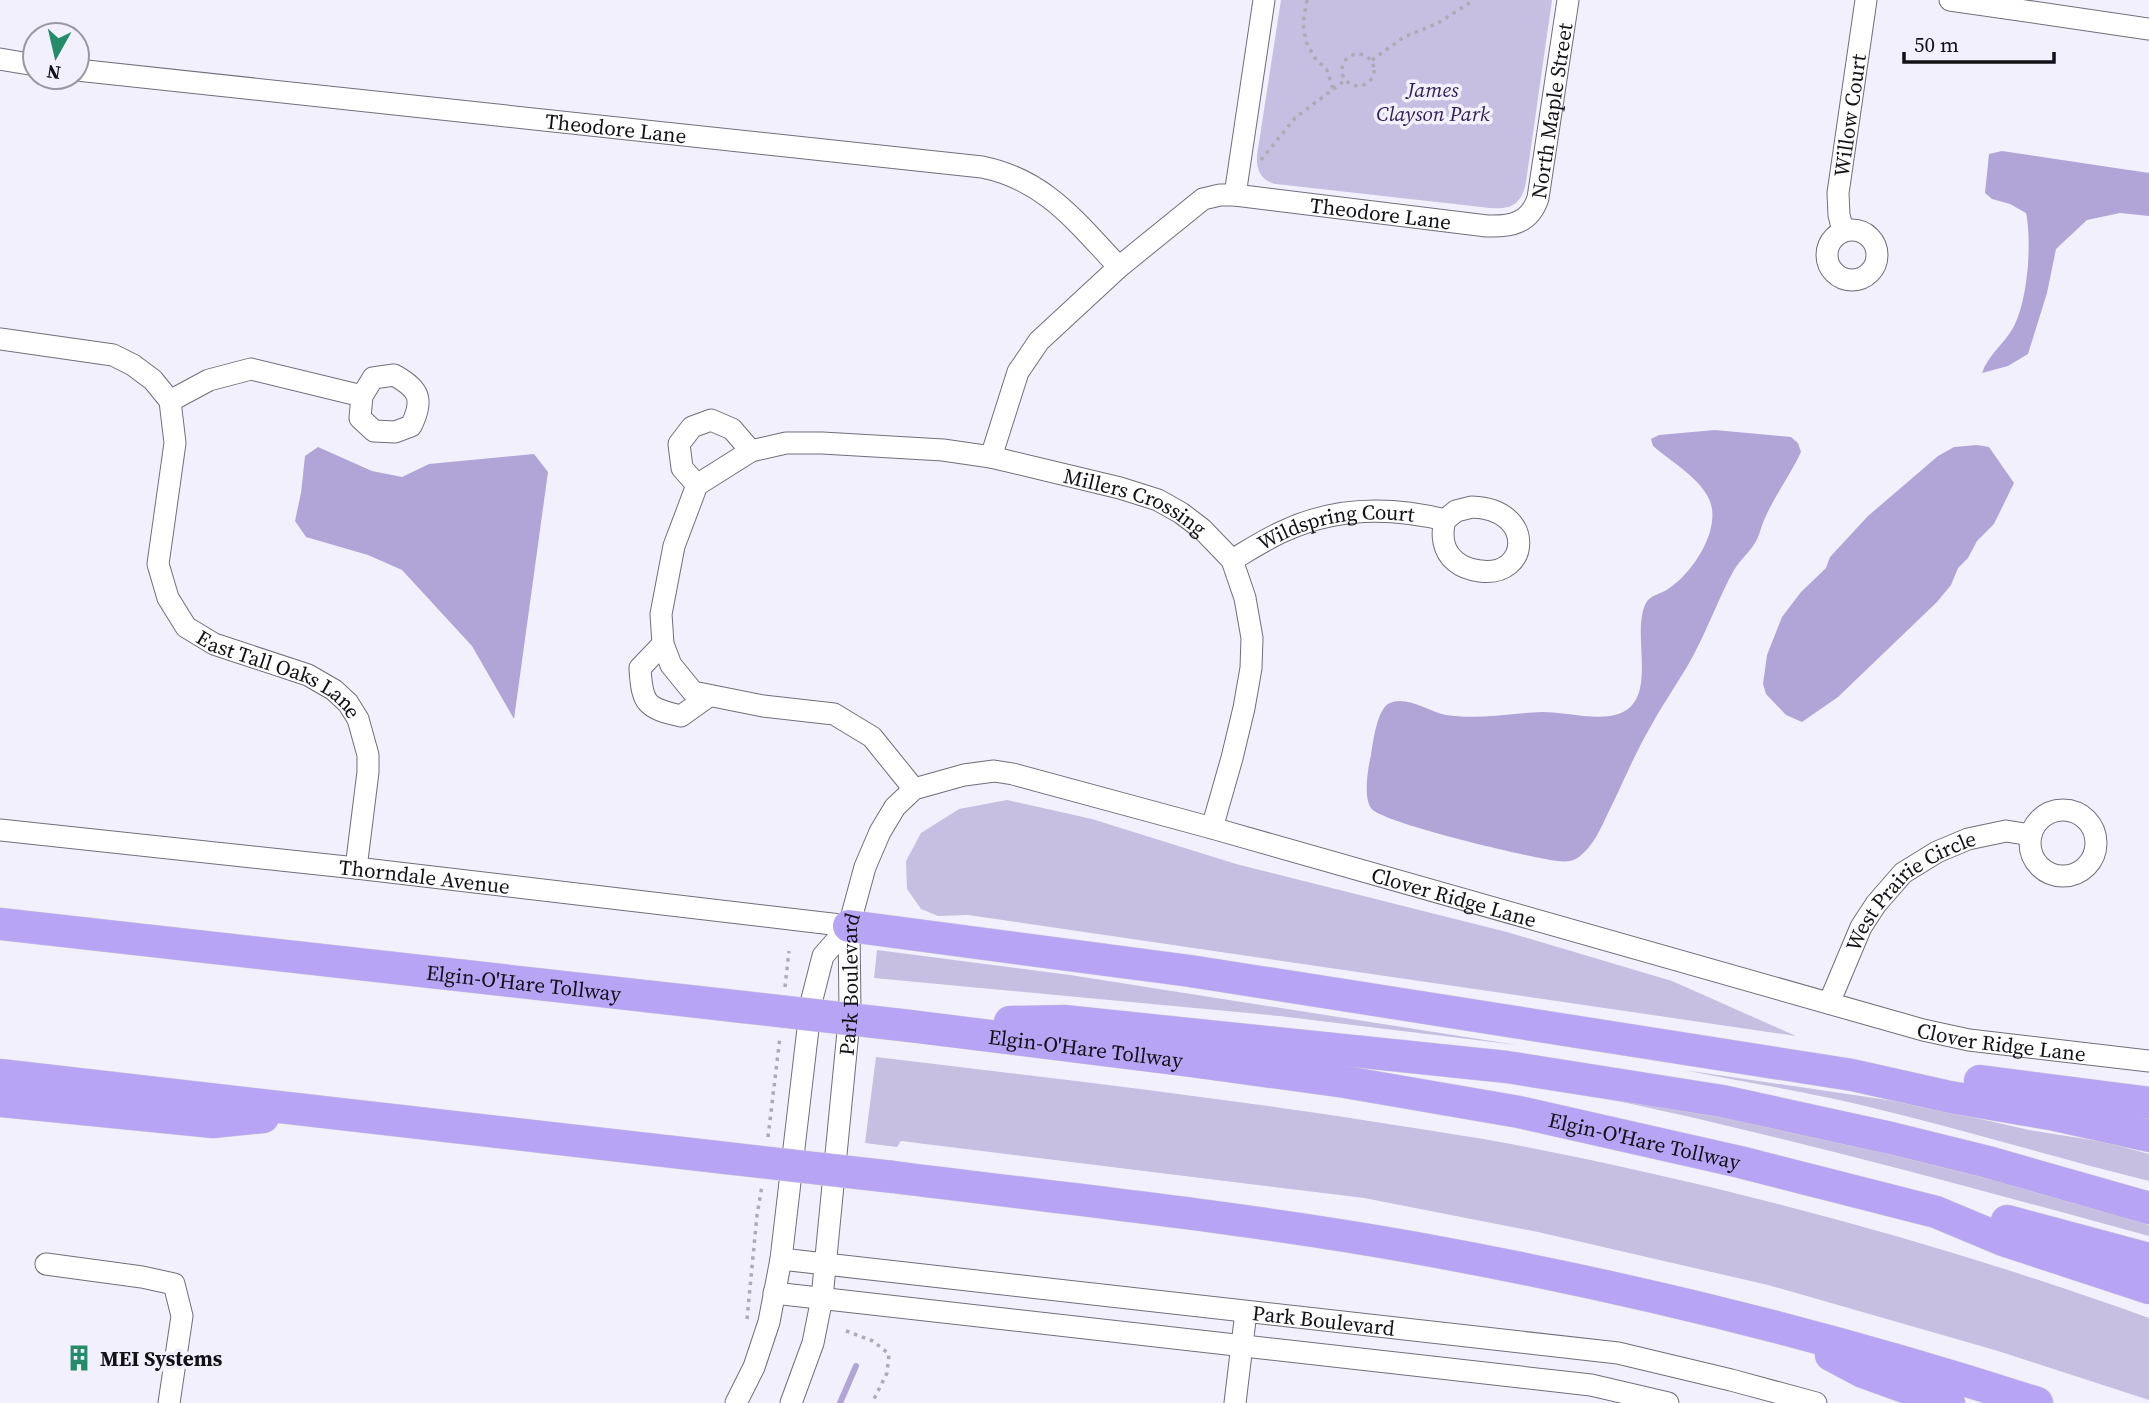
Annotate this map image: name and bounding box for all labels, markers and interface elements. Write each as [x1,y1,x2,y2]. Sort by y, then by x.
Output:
north arrow [21,21,91,91]
street label: North Maple Street [1524,21,1579,201]
scale bar [1904,21,2054,65]
text: 50 m [1914,30,1959,59]
street label: Willow Court [1826,52,1873,179]
text: N [45,59,62,87]
park label: James Clayson Park [1376,75,1490,128]
street label: Theodore Lane [544,106,688,150]
street label: Theodore Lane [1309,190,1453,236]
street label: Millers Crossing [1061,460,1213,542]
street label: Wildspring Court [1252,497,1417,557]
street label: East Tall Oaks Lane [191,622,368,724]
street label: West Prairie Circle [1838,823,1978,955]
street label: Thorndale Avenue [338,852,511,900]
street label: Clover Ridge Lane [1368,860,1540,934]
street label: Park Boulevard [831,909,867,1057]
street label: Elgin-O'Hare Tollway [425,957,623,1008]
street label: Clover Ridge Lane [1914,1015,2087,1068]
street label: Elgin-O'Hare Tollway [987,1021,1185,1074]
street label: Elgin-O'Hare Tollway [1546,1105,1744,1176]
street label: Park Boulevard [1251,1298,1396,1342]
building icon: MEI Systems [64,1343,94,1373]
place label: MEI Systems [100,1344,223,1373]

